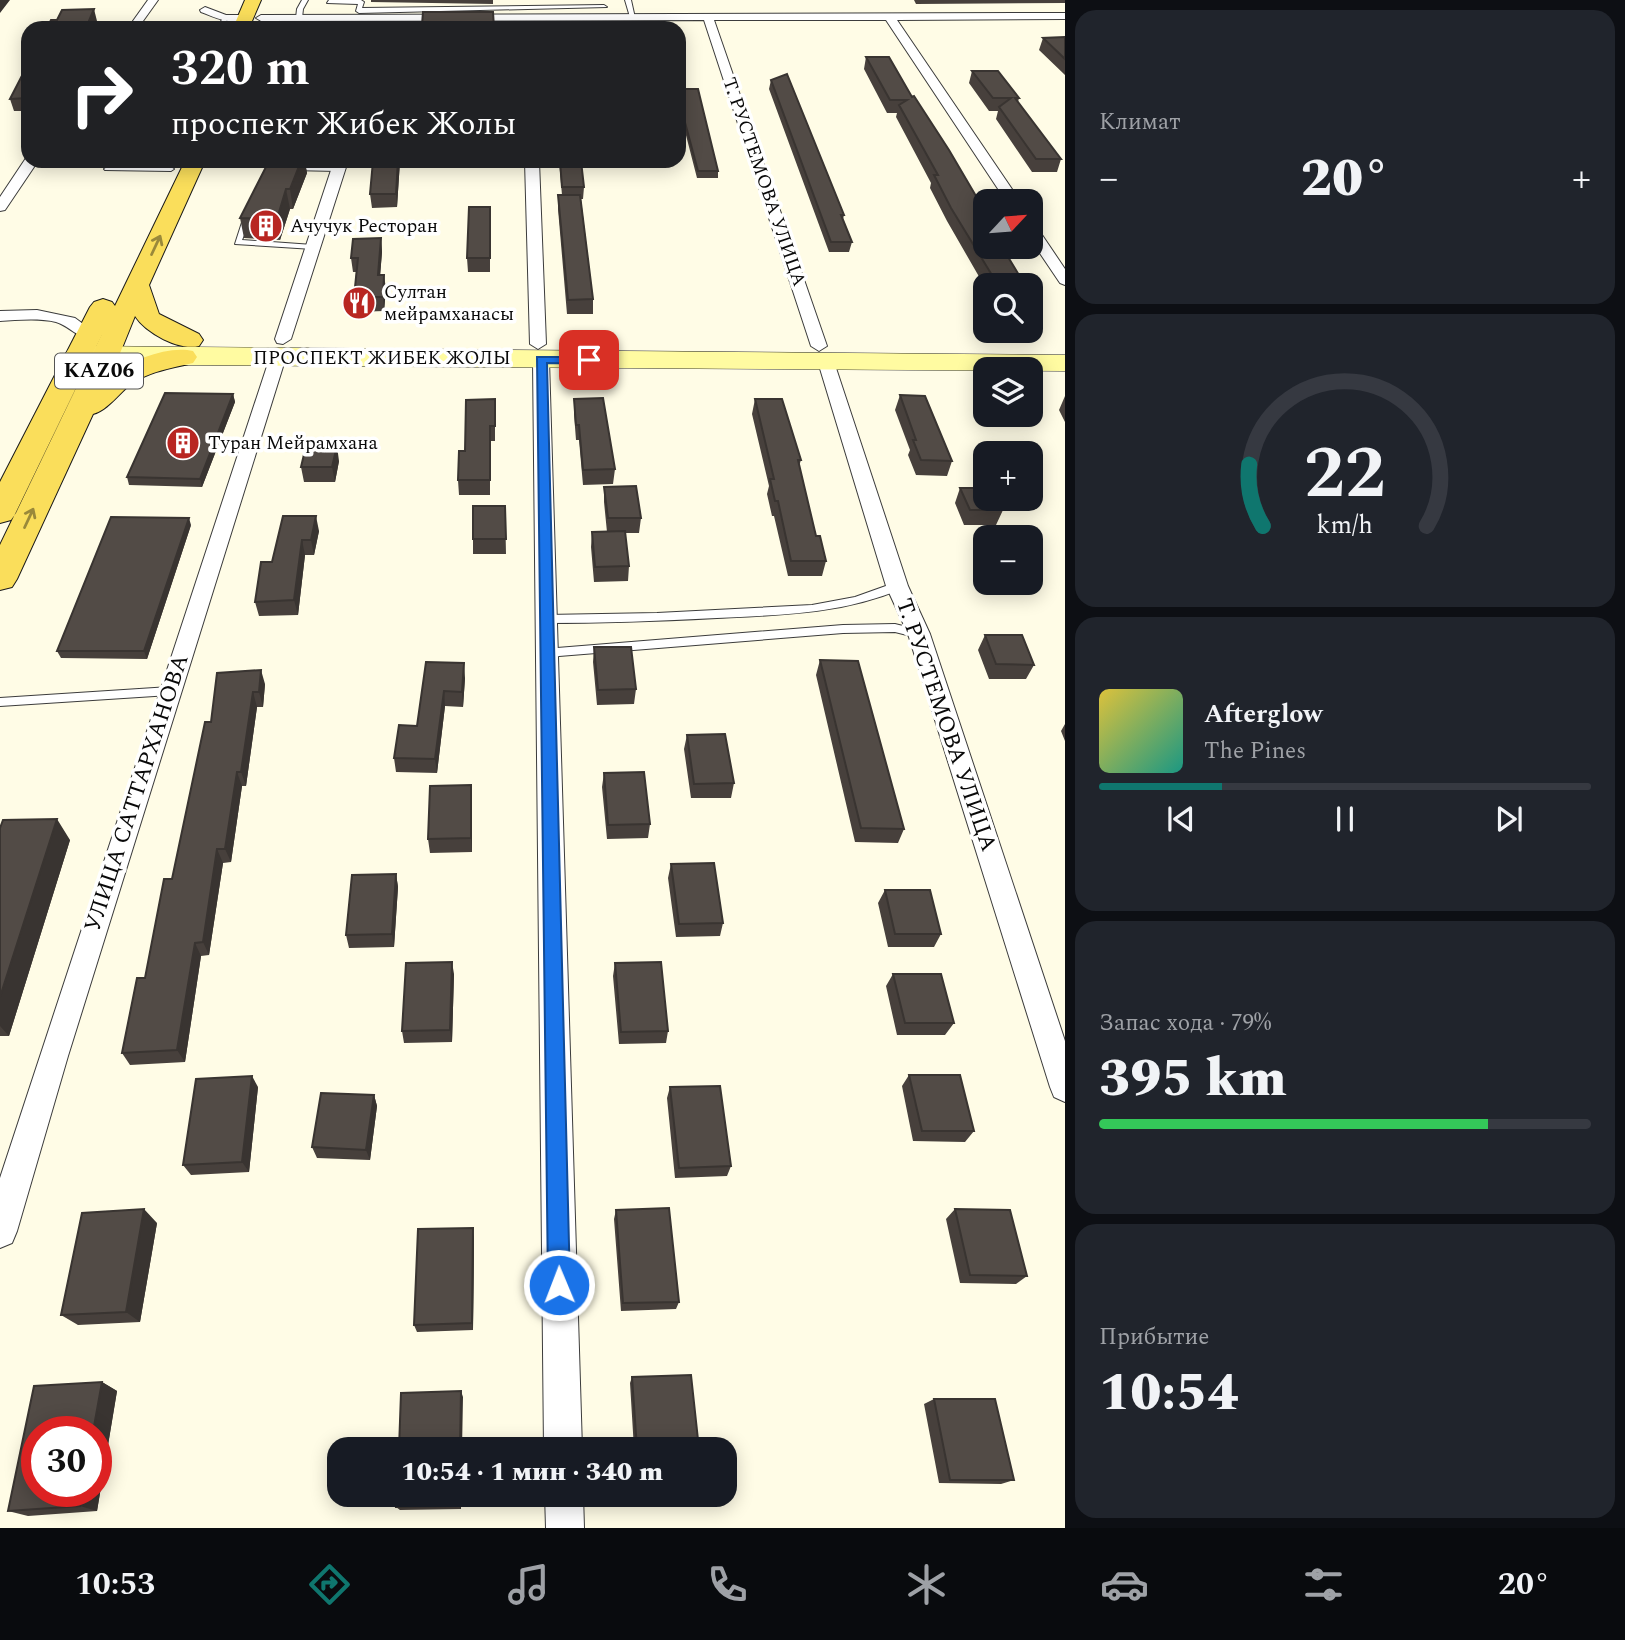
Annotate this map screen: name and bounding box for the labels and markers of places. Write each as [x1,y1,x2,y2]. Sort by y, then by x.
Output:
building icon: Ачучук Ресторан [247,207,285,245]
place label: Ачучук Ресторан [290,212,438,241]
place label: Султан мейрамханасы [384,278,514,329]
restaurant icon: Султан мейрамханасы [340,284,378,322]
pin [559,330,619,390]
building icon: Туран Мейрамхана [164,424,202,462]
place label: Туран Мейрамхана [208,429,378,458]

